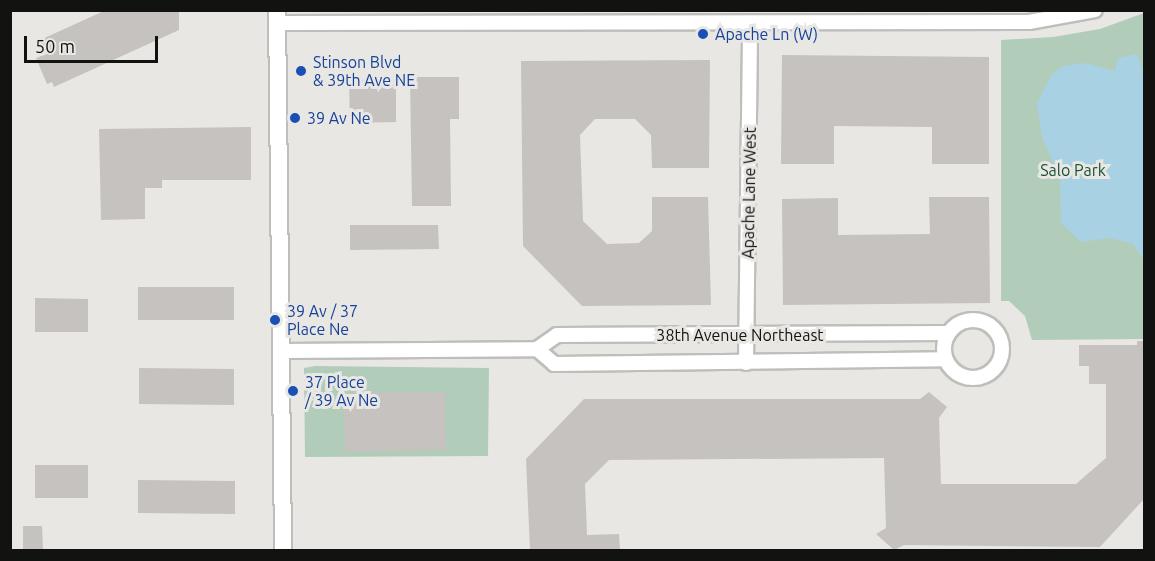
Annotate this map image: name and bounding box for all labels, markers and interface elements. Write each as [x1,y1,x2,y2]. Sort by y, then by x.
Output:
scale bar [27,24,160,62]
place label: Apache Ln (W) [715,24,818,44]
marker: Apache Ln (W) [696,27,710,41]
text: 50 m [35,36,75,56]
place label: Stinson Blvd & 39th Ave NE [313,52,415,90]
marker: Stinson Blvd & 39th Ave NE [294,64,308,78]
place label: 39 Av Ne [307,108,371,128]
marker: 39 Av Ne [288,111,302,125]
street label: Apache Lane West [738,127,760,259]
park label: Salo Park [1040,160,1106,180]
place label: 39 Av / 37 Place Ne [287,301,358,339]
marker: 39 Av / 37 Place Ne [268,313,282,327]
street label: 38th Avenue Northeast [656,325,824,345]
place label: 37 Place / 39 Av Ne [305,372,378,410]
marker: 37 Place / 39 Av Ne [286,384,300,398]

